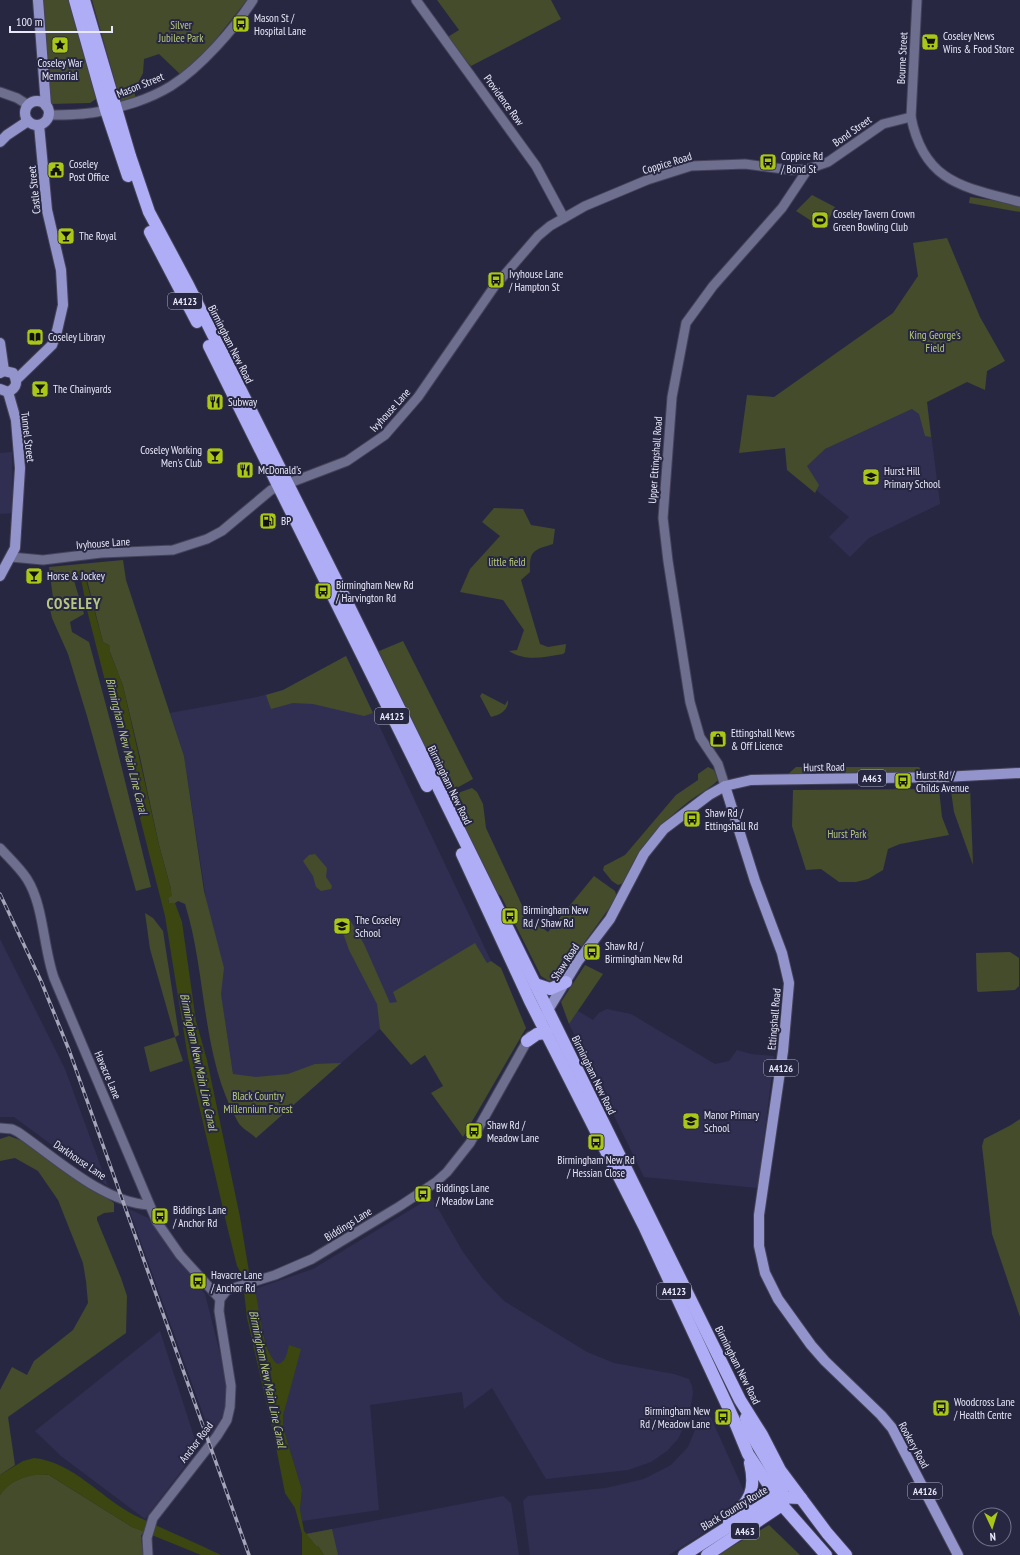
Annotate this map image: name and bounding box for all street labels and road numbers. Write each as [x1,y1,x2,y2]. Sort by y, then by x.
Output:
street label: Bourne Street [894,32,910,84]
street label: Mason Street [114,69,166,101]
street label: Providence Row [481,72,528,129]
street label: Bond Street [830,112,874,150]
street label: Coppice Road [641,149,694,177]
street label: Castle Street [25,165,43,215]
road number: A4123 [168,293,202,309]
street label: Birmingham New Road [205,302,257,386]
street label: Ivyhouse Lane [367,385,414,435]
street label: Tunnel Street [18,411,38,463]
street label: Upper Ettingshall Road [645,416,665,504]
street label: Ivyhouse Lane [75,534,131,552]
road number: A4123 [375,708,409,724]
street label: Birmingham New Road [425,743,475,827]
street label: Hurst Road [803,760,845,774]
road number: A463 [858,770,886,786]
street label: Shaw Road [548,941,582,983]
street label: Ettingshall Road [764,987,784,1050]
street label: Birmingham New Road [569,1033,619,1117]
street label: Havacre Lane [92,1049,125,1102]
road number: A4126 [764,1060,798,1076]
street label: Darkhouse Lane [51,1137,109,1183]
street label: Biddings Lane [322,1204,375,1244]
road number: A4123 [657,1283,691,1299]
street label: Birmingham New Road [712,1323,764,1407]
street label: Anchor Road [176,1419,216,1465]
street label: Rookery Road [896,1419,933,1471]
street label: Black Country Route [698,1482,770,1533]
road number: A4126 [908,1483,942,1499]
road number: A463 [731,1523,759,1539]

